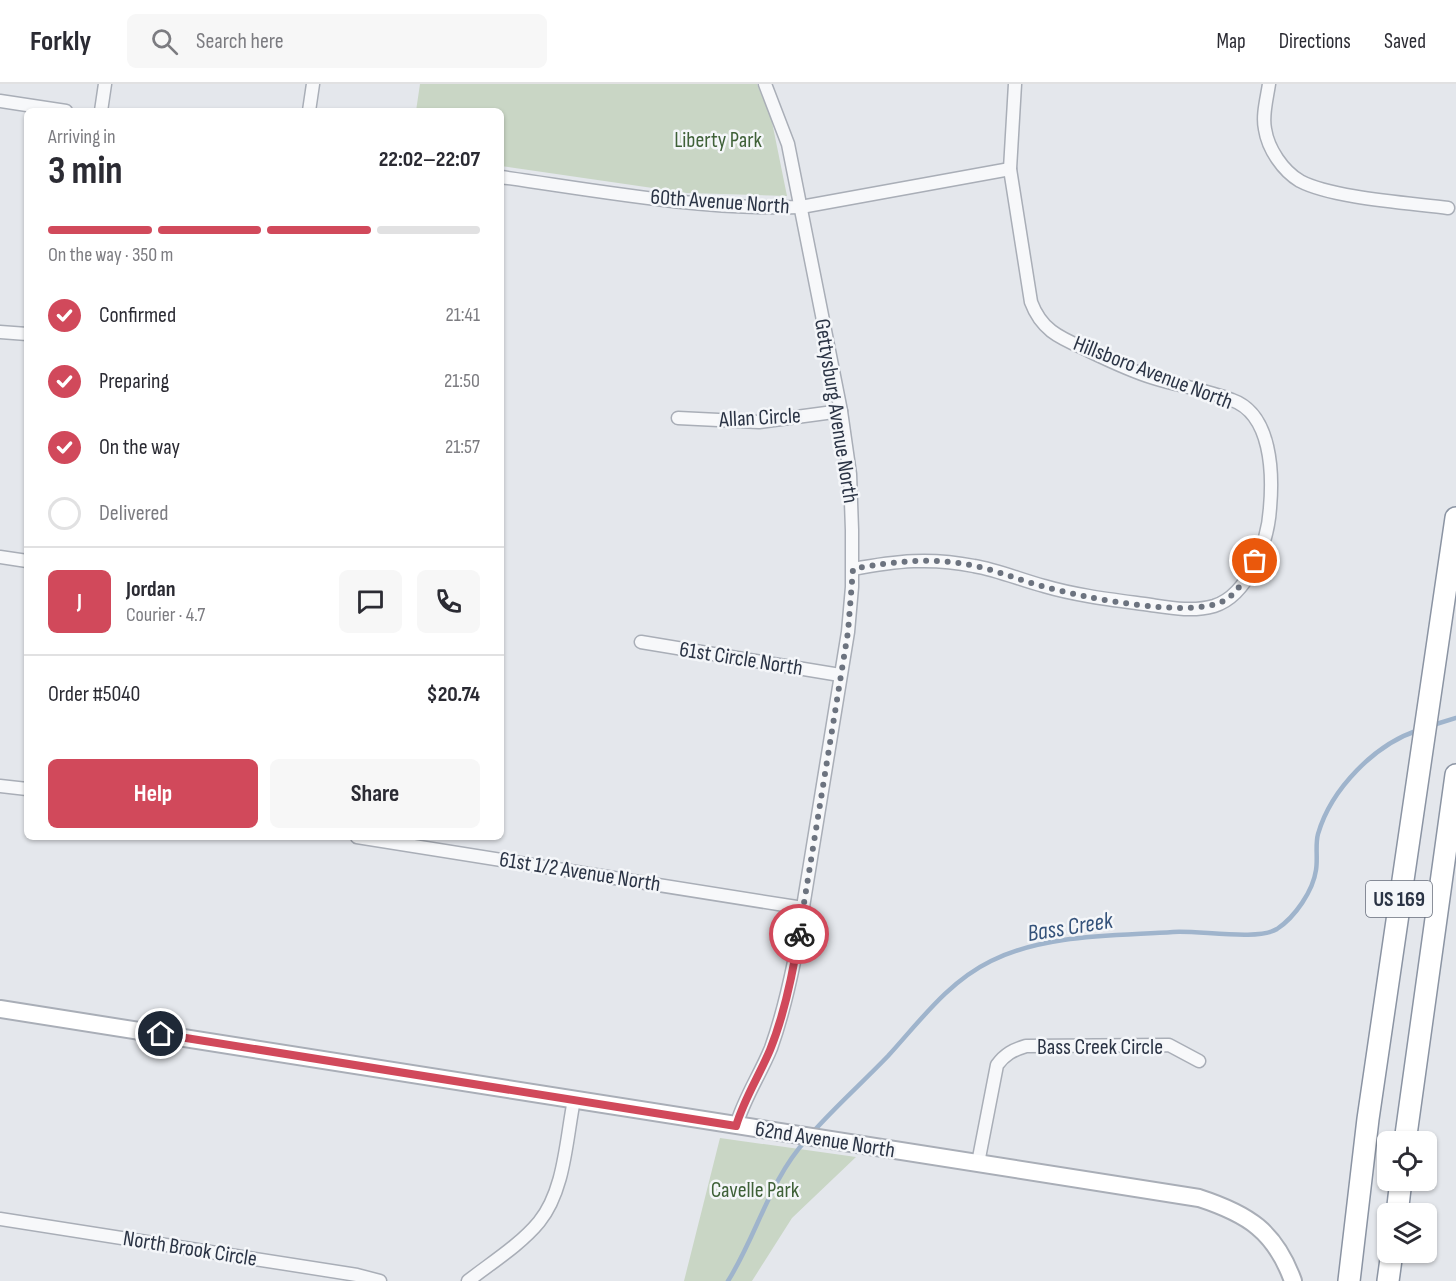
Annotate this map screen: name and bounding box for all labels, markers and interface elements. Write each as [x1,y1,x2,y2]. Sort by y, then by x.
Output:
search box [127,14,547,68]
text: Forkly [30,25,91,58]
icon: search [148,25,181,58]
text: Search here [196,28,284,55]
text: Map [1216,29,1246,54]
text: Directions [1279,29,1351,54]
text: Saved [1384,29,1426,54]
text: Arriving in [48,125,116,149]
park label: Liberty Park [674,127,762,154]
text: 22:02–22:07 [379,146,480,173]
text: 3 min [48,148,123,195]
street label: 60th Avenue North [650,184,790,220]
text: On the way · 350 m [48,243,173,267]
icon: check [48,299,81,332]
text: Confirmed [99,302,176,329]
text: 21:41 [446,303,480,327]
street label: Gettysburg Avenue North [808,317,864,505]
street label: Hillsboro Avenue North [1069,330,1237,416]
icon: check [48,365,81,398]
text: Preparing [99,368,169,395]
text: 21:50 [444,369,480,393]
street label: Allan Circle [717,402,802,434]
icon: check [48,431,81,464]
text: On the way [99,434,180,461]
text: 21:57 [445,435,480,459]
text: Delivered [99,500,168,527]
pin [1229,535,1280,586]
icon: bag [1238,544,1271,577]
button: chat [339,570,402,633]
button: phone [417,570,480,633]
text: Jordan [126,576,175,603]
text: J [77,588,82,615]
text: Courier · 4.7 [126,603,205,627]
street label: 61st Circle North [677,636,805,682]
text: Order #5040 [48,681,140,708]
text: $20.74 [426,681,480,708]
button: Help [48,759,258,828]
button: Share [270,759,480,828]
street label: 61st 1/2 Avenue North [497,846,663,898]
road number: US 169 [1366,881,1432,917]
courier [769,904,829,964]
water label: Bass Creek [1025,906,1116,948]
icon: bike [783,918,816,951]
pin [135,1008,186,1059]
icon: home [144,1017,177,1050]
street label: Bass Creek Circle [1037,1034,1163,1061]
street label: 62nd Avenue North [753,1116,897,1164]
map controls [1377,1131,1437,1263]
button: locate [1377,1131,1437,1191]
park label: Cavelle Park [711,1177,800,1204]
button: layers [1377,1203,1437,1263]
street label: North Brook Circle [121,1225,259,1273]

